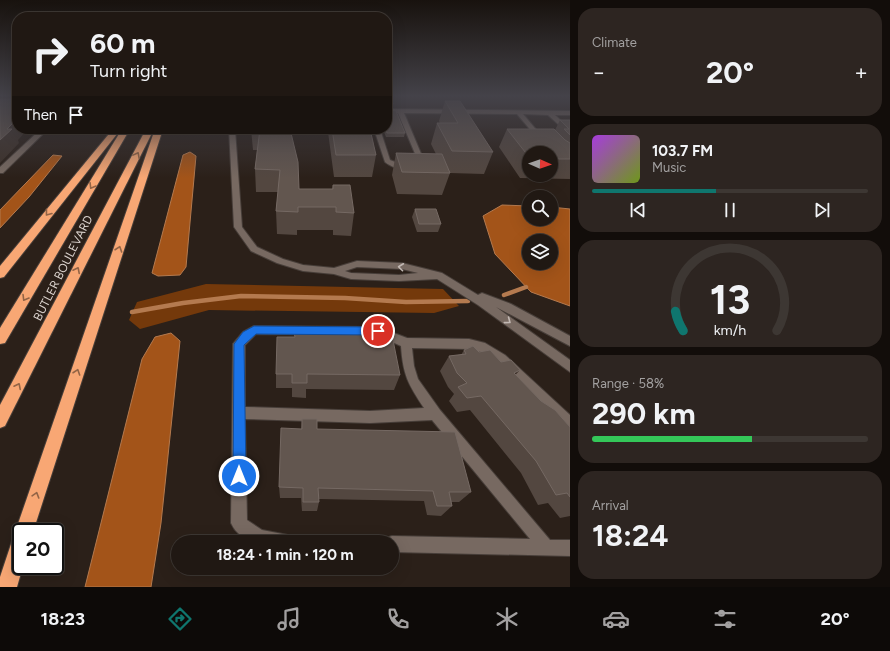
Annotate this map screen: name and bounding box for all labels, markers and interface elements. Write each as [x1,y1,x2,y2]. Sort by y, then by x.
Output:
text: 60 m [90,26,155,60]
icon: right [24,28,76,80]
text: Climate [592,35,637,50]
text: 20° [706,54,754,91]
text: − [592,59,606,86]
text: + [854,59,868,86]
text: Turn right [90,60,167,82]
icon: arrive [65,104,87,126]
text: Then [24,106,57,124]
text: 103.7 FM [652,142,713,160]
north arrow [522,146,558,182]
map controls [522,146,558,270]
one-way arrow [132,152,140,159]
text: Music [652,160,686,175]
one-way arrow [89,182,96,189]
button: search [522,190,558,226]
icon: previous [627,199,649,221]
icon: pause [719,199,741,221]
icon: next [811,199,833,221]
one-way arrow [45,209,52,216]
street label: BUTLER BOULEVARD [30,213,96,323]
button: layers [522,234,558,270]
one-way arrow [114,245,123,252]
one-way arrow [398,263,404,272]
one-way arrow [72,267,80,275]
text: 13 [710,274,750,324]
one-way arrow [22,294,30,301]
pin [361,314,395,348]
one-way arrow [504,316,511,323]
icon: arrive [367,320,389,342]
text: km/h [714,321,746,339]
one-way arrow [72,368,81,375]
text: Range · 58% [592,376,664,391]
one-way arrow [13,383,21,390]
text: 290 km [592,395,696,432]
position arrow [218,455,260,497]
one-way arrow [31,491,40,498]
text: Arrival [592,498,629,513]
text: 18:24 [592,517,668,554]
speed limit sign: 20 [12,523,64,575]
text: 18:24 · 1 min · 120 m [216,546,354,564]
icon: directions [166,605,194,633]
icon: music [275,605,303,633]
icon: phone [384,605,412,633]
icon: climate [493,605,521,633]
icon: car [602,605,630,633]
icon: filters [711,605,739,633]
text: 18:23 [41,608,85,630]
text: 20° [821,608,849,630]

